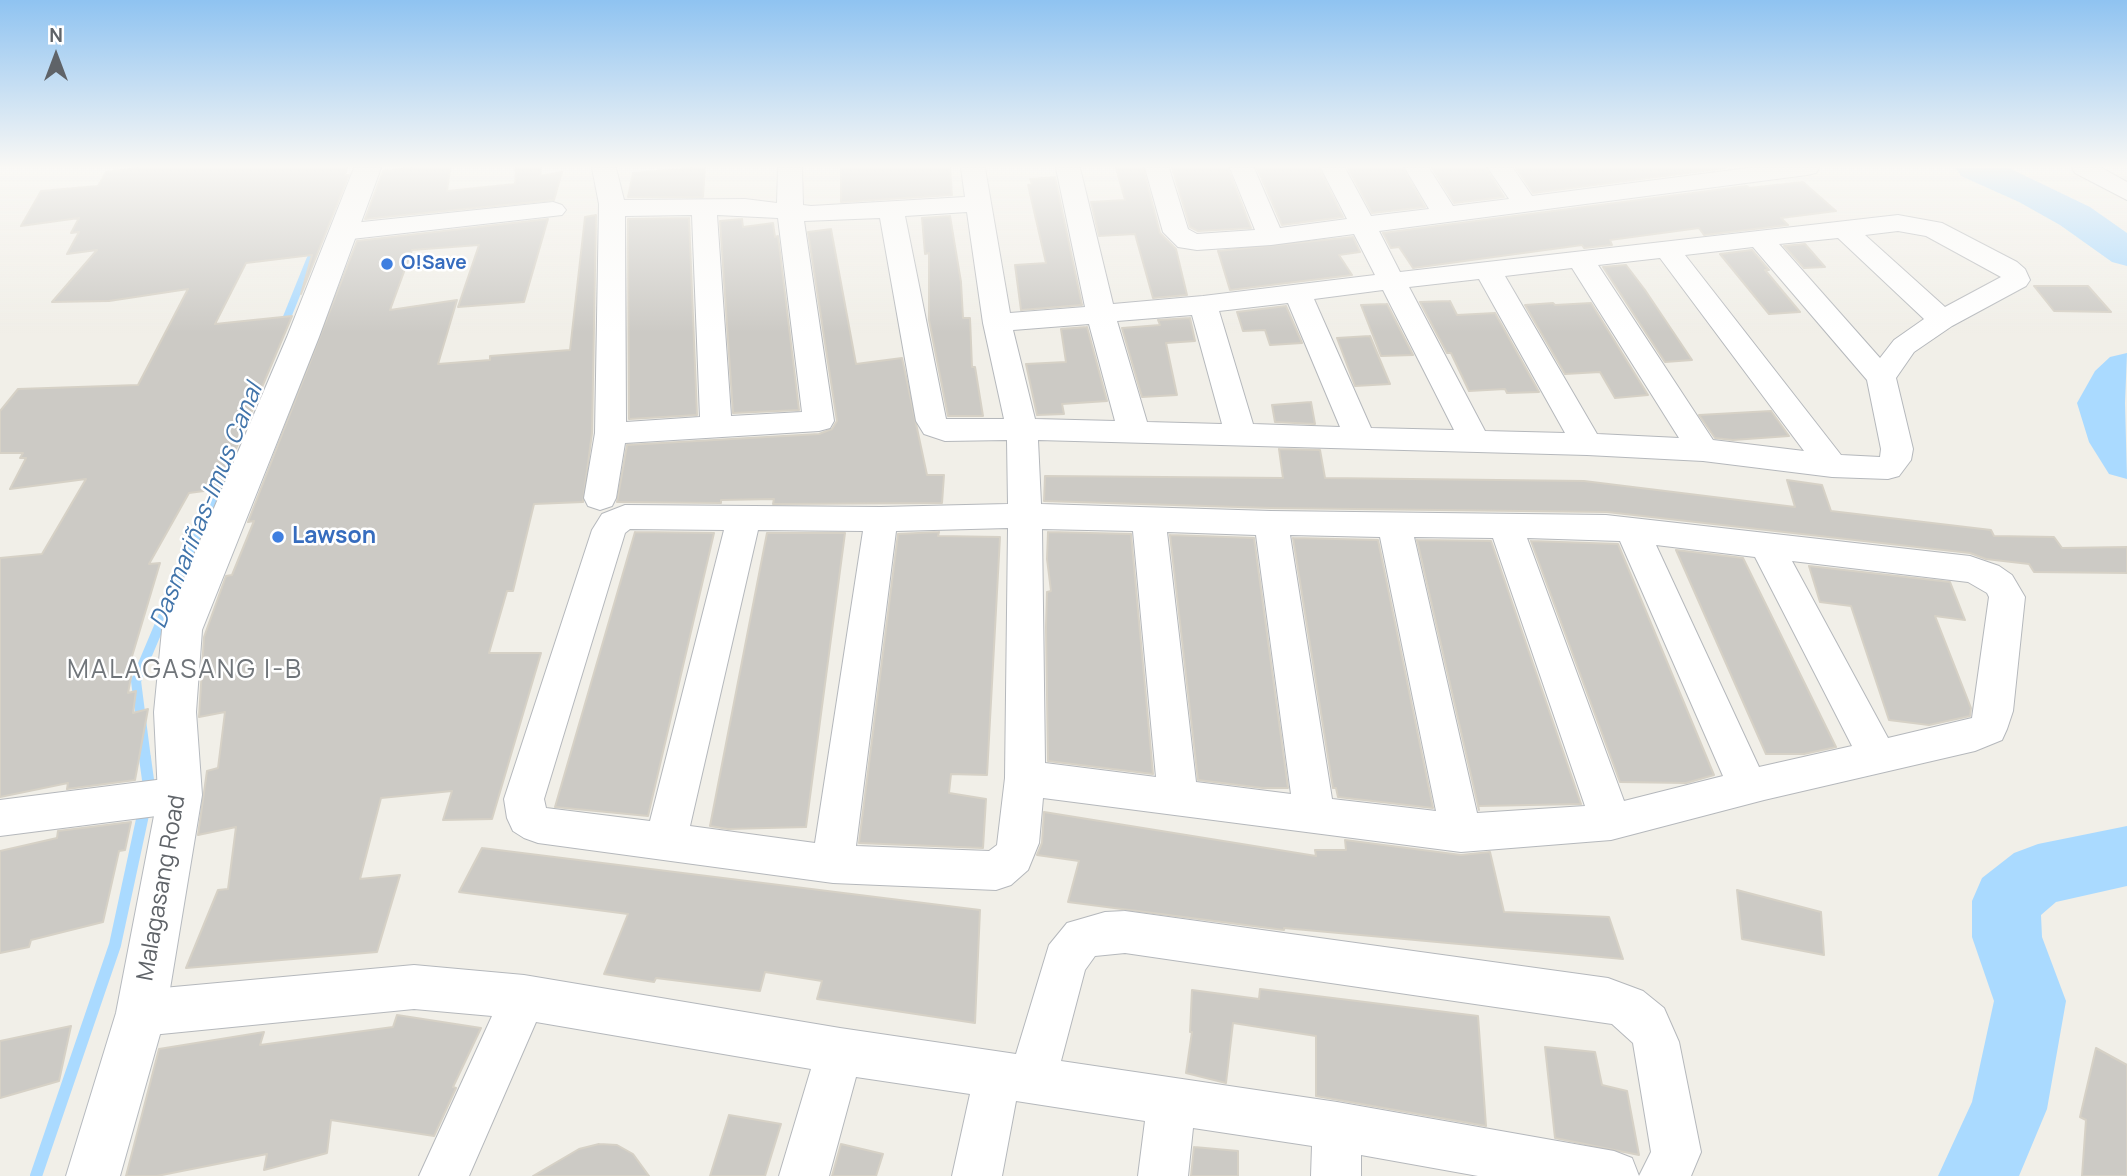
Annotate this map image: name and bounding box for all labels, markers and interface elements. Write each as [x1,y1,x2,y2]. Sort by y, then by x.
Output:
north arrow [21,21,91,91]
text: N [49,22,63,48]
place label: O!Save [401,253,467,275]
marker: O!Save [379,256,395,272]
water label: Dasmariñas-Imus Canal [145,379,269,633]
place label: Lawson [292,523,376,551]
marker: Lawson [270,529,286,545]
district label: MALAGASANG I-B [69,655,301,687]
street label: Malagasang Road [132,793,192,983]

